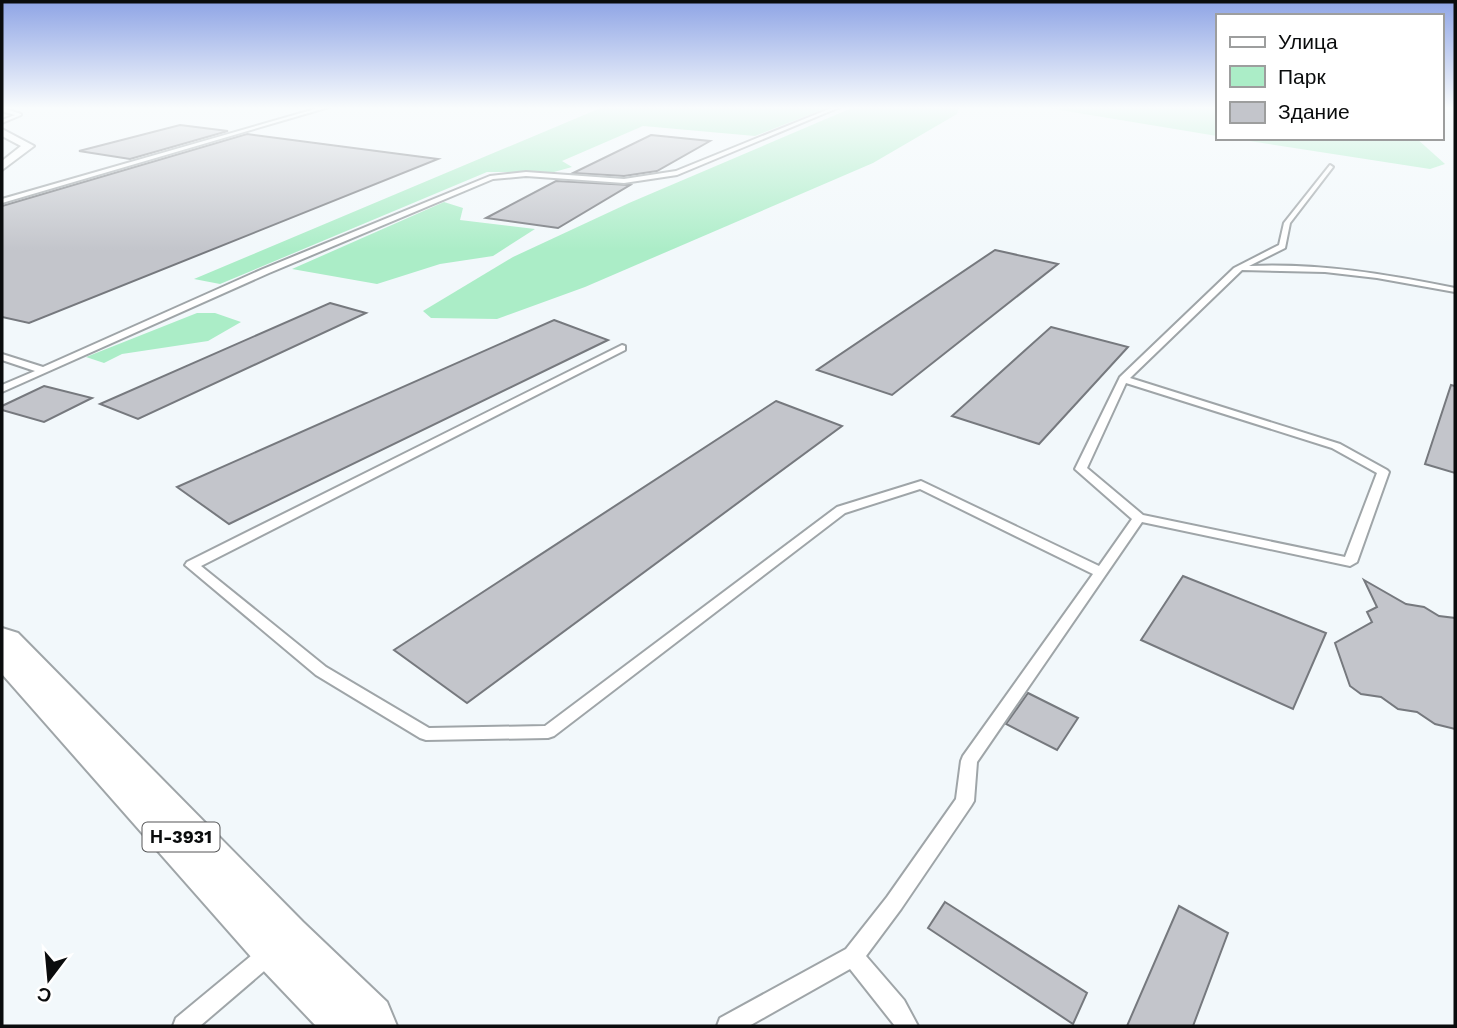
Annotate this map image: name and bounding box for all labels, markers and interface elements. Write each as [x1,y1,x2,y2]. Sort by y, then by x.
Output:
legend [1216,14,1443,140]
text: Улица [1278,29,1338,54]
text: Парк [1278,64,1326,89]
text: Здание [1278,99,1350,124]
road number: Н-3931 [142,822,220,852]
north arrow [14,944,84,1014]
text: С [34,982,54,1008]

